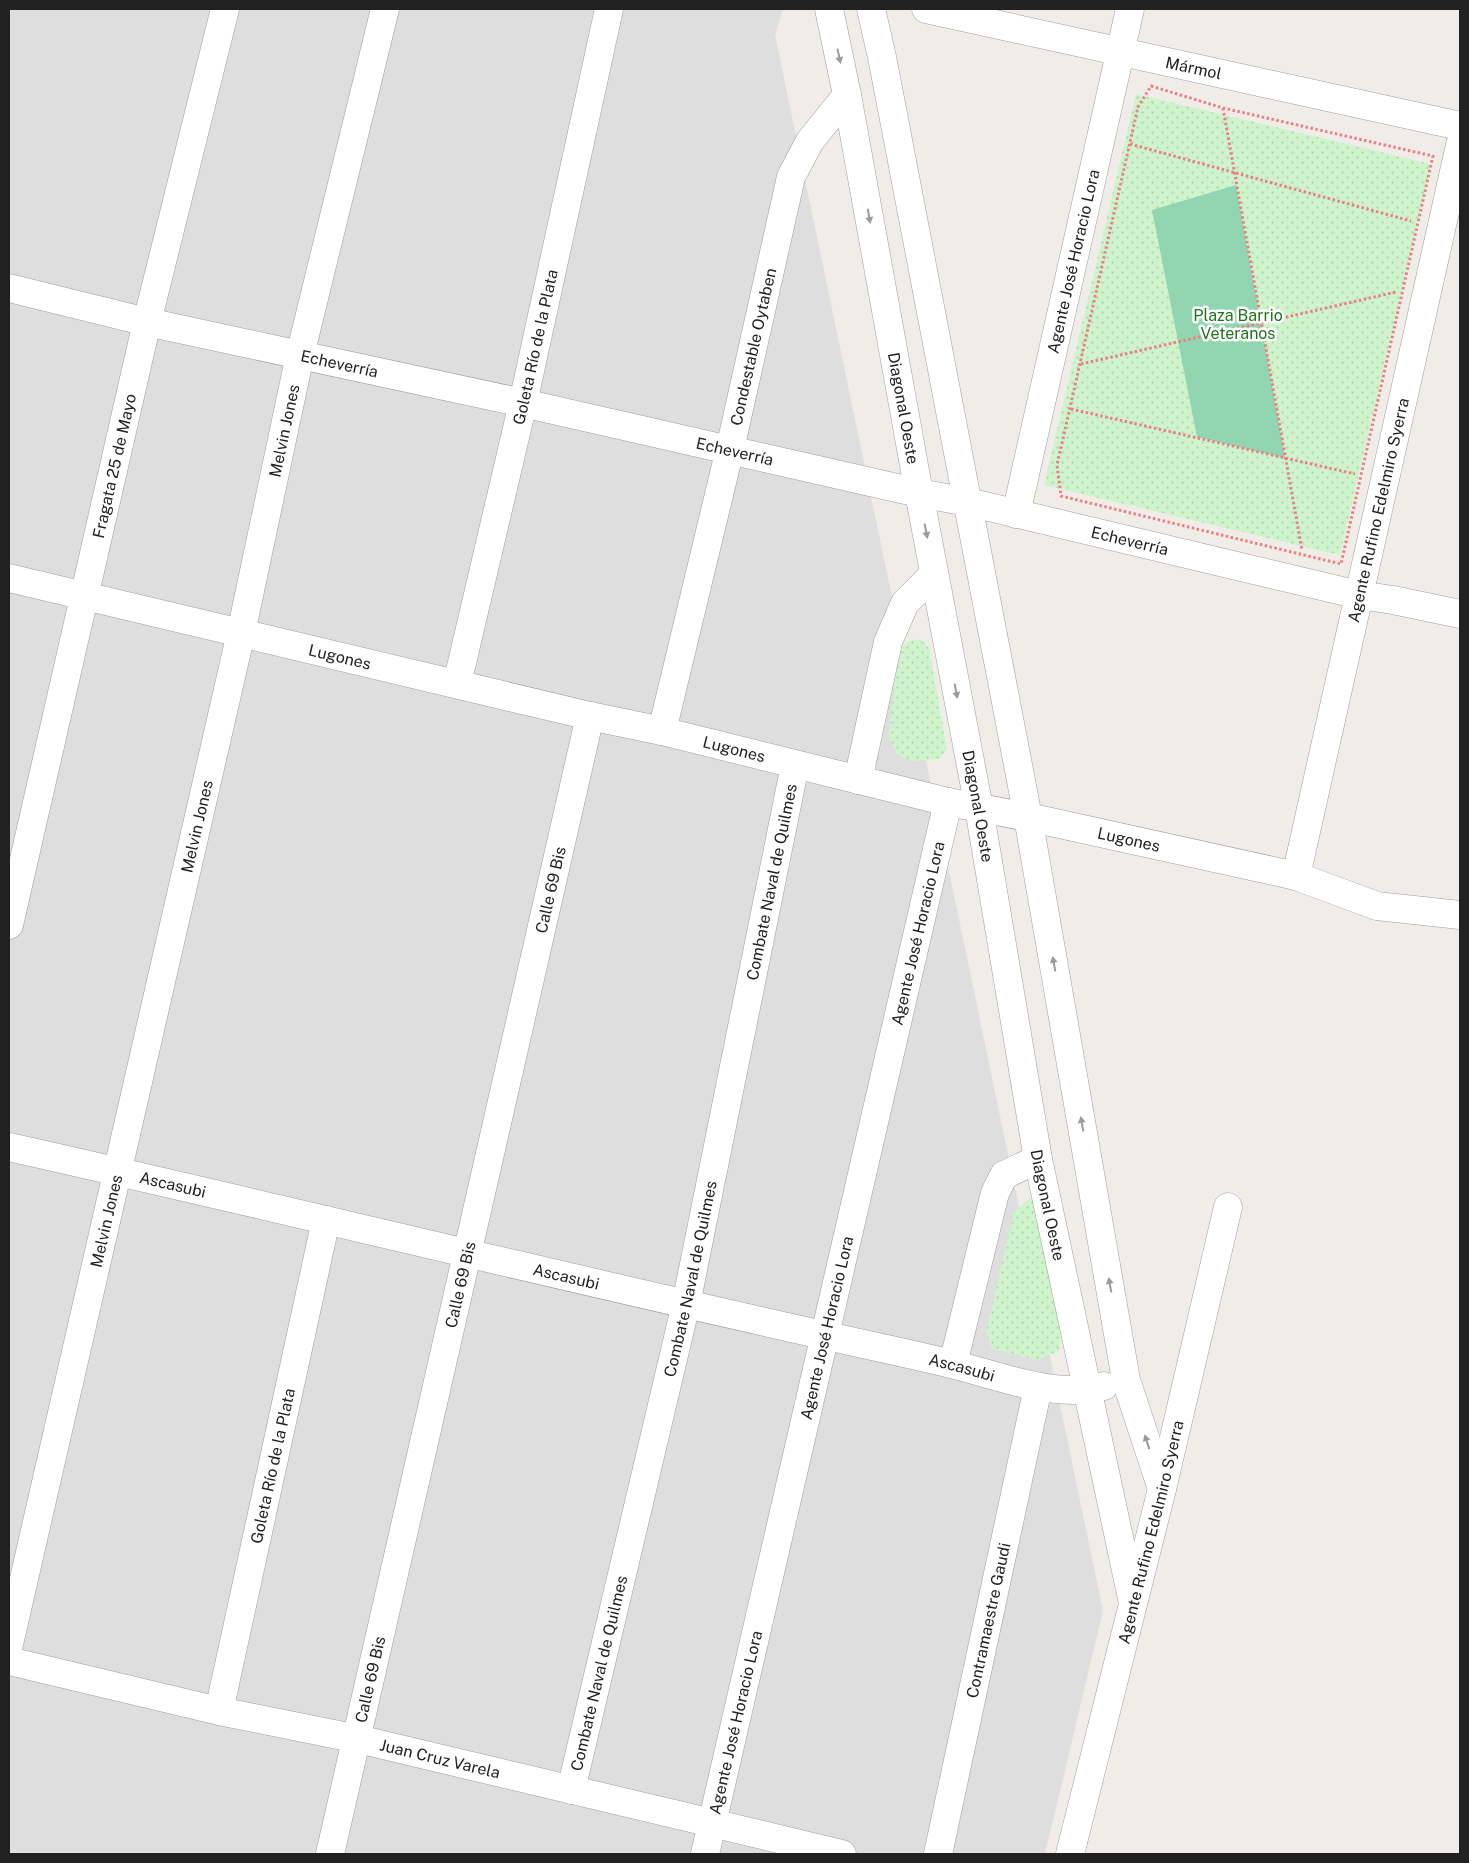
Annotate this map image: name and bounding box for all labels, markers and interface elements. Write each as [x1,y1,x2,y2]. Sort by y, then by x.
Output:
one-way arrow [835,49,843,64]
street label: Mármol [1164,53,1224,84]
street label: Agente José Horacio Lora [1044,168,1103,355]
one-way arrow [865,209,873,225]
street label: Condestable Oytaben [727,266,780,427]
street label: Goleta Río de la Plata [509,268,562,427]
park label: Plaza Barrio Veteranos [1193,306,1283,343]
street label: Echeverría [299,346,380,382]
street label: Diagonal Oeste [884,351,923,466]
street label: Melvin Jones [265,383,304,479]
street label: Fragata 25 de Mayo [89,392,140,540]
street label: Agente Rufino Edelmiro Syerra [1344,396,1413,624]
street label: Echeverría [694,434,775,470]
street label: Echeverría [1089,523,1170,559]
one-way arrow [922,524,930,539]
street label: Lugones [307,640,373,674]
one-way arrow [953,683,961,699]
street label: Lugones [701,732,767,766]
street label: Diagonal Oeste [958,749,997,864]
street label: Melvin Jones [177,778,217,875]
street label: Combate Naval de Quilmes [743,782,801,982]
street label: Lugones [1096,824,1162,856]
street label: Agente José Horacio Lora [888,840,949,1027]
street label: Calle 69 Bis [532,845,570,935]
one-way arrow [1050,956,1058,972]
one-way arrow [1077,1116,1085,1132]
street label: Diagonal Oeste [1027,1148,1068,1262]
street label: Ascasubi [138,1168,208,1202]
street label: Melvin Jones [87,1173,126,1269]
street label: Combate Naval de Quilmes [660,1179,721,1379]
street label: Agente José Horacio Lora [797,1234,857,1422]
street label: Calle 69 Bis [441,1240,480,1330]
street label: Ascasubi [531,1260,601,1294]
one-way arrow [1105,1276,1113,1292]
street label: Ascasubi [927,1350,997,1386]
street label: Goleta Río de la Plata [247,1386,299,1545]
street label: Agente Rufino Edelmiro Syerra [1114,1418,1188,1646]
one-way arrow [1142,1435,1150,1450]
street label: Contramaestre Gaudi [963,1541,1014,1700]
street label: Combate Naval de Quilmes [567,1574,631,1773]
street label: Agente José Horacio Lora [705,1629,766,1816]
street label: Calle 69 Bis [351,1634,389,1725]
street label: Juan Cruz Varela [378,1736,502,1782]

